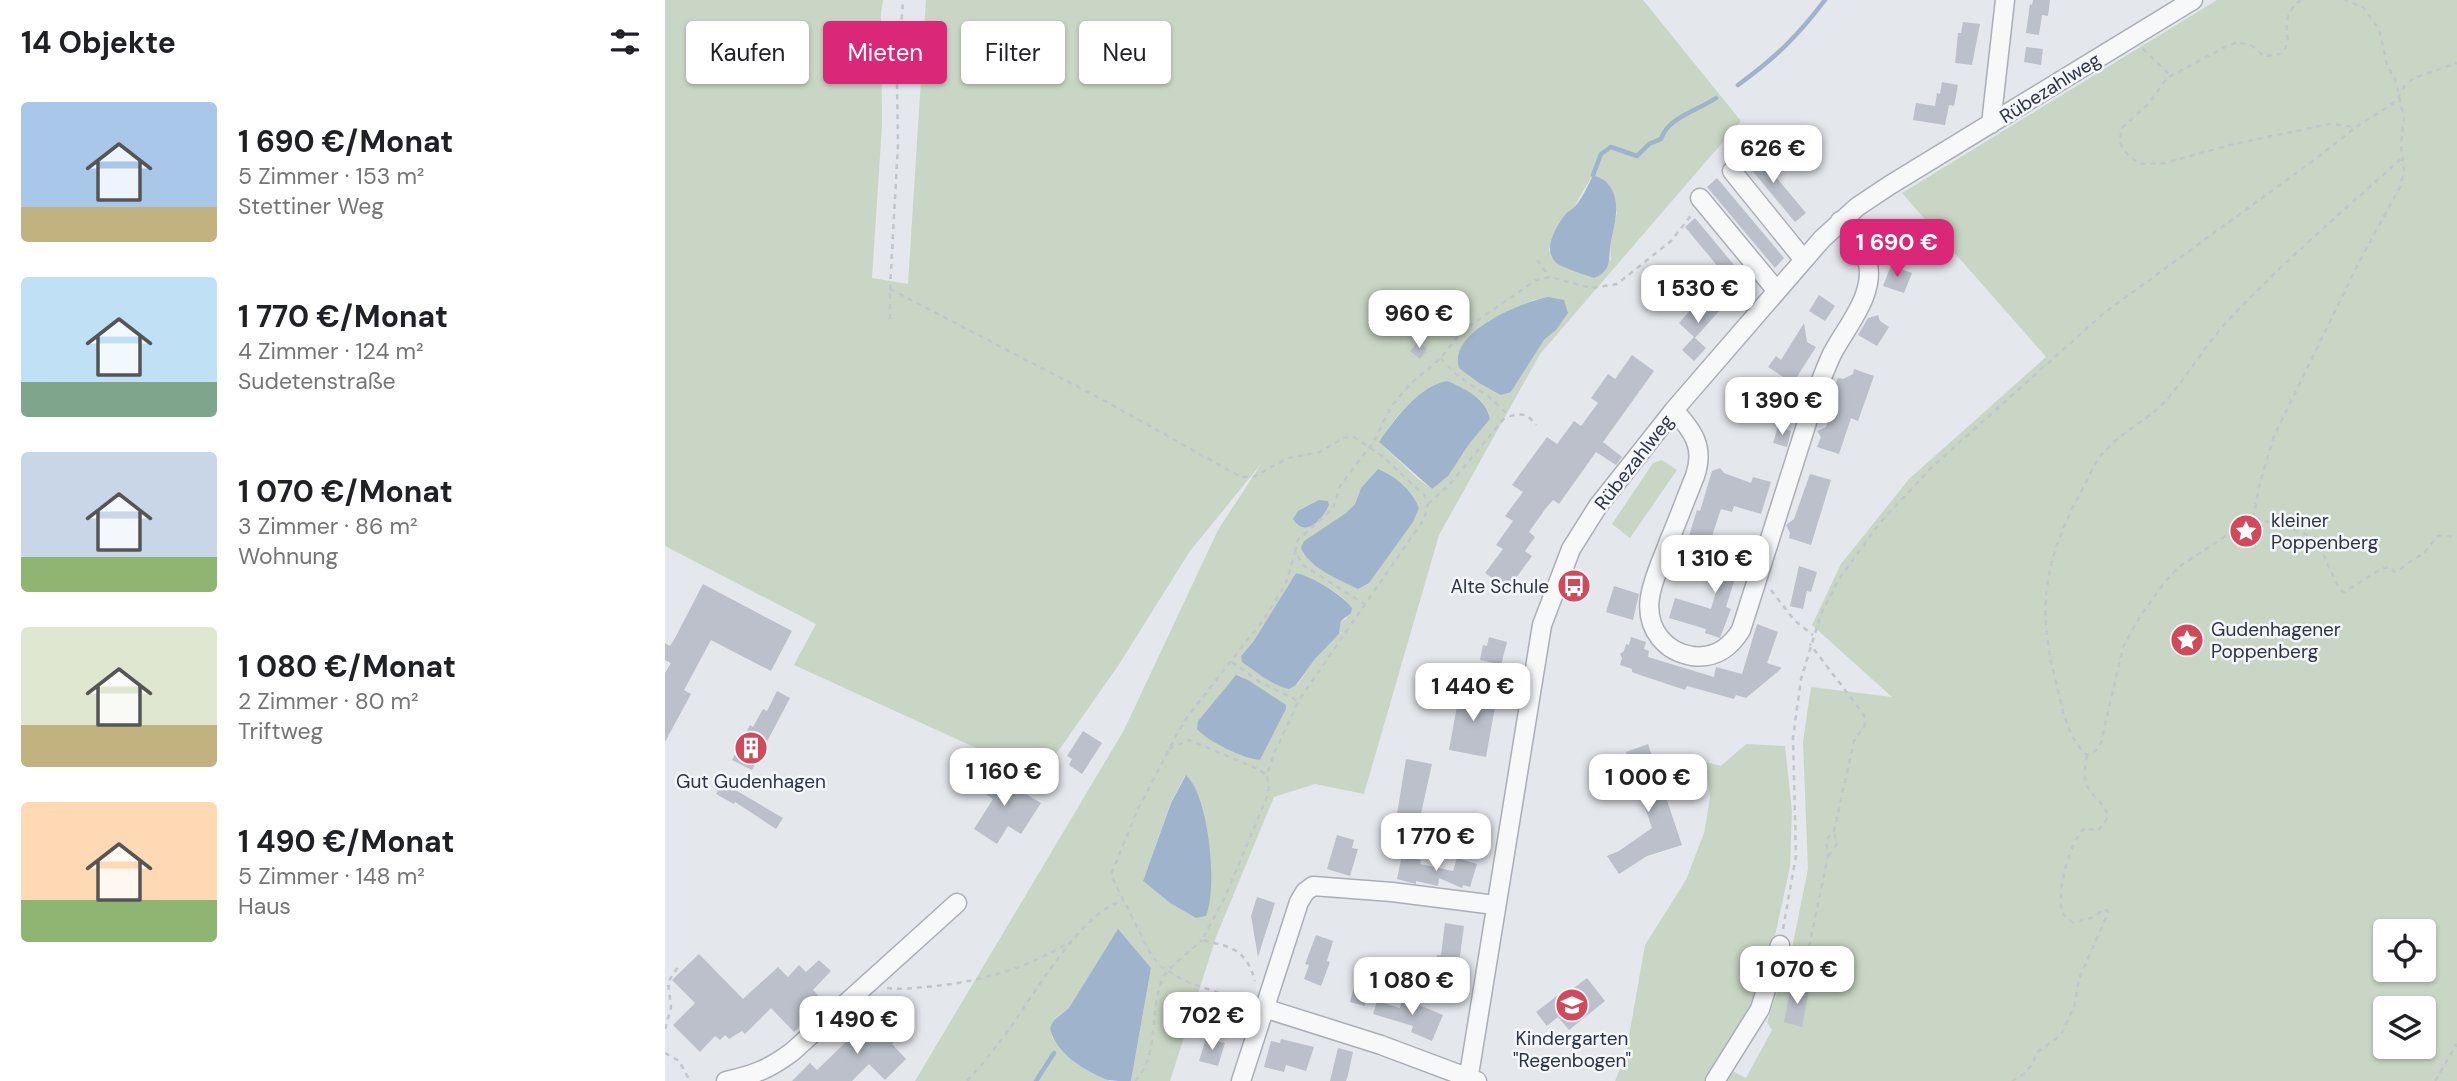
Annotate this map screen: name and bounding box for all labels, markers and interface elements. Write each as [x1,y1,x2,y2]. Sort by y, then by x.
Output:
chip: Kaufen [686,21,809,84]
chip: Mieten [823,21,947,84]
chip: Filter [961,21,1065,84]
chip: Neu [1079,21,1171,84]
text: 14 Objekte [21,23,176,62]
icon: filters [606,23,644,61]
street label: Rübezahlweg [1995,47,2106,129]
text: 1 690 €/Monat [238,122,453,161]
pin: 626 € [1724,125,1822,185]
icon: home [77,130,161,214]
text: 626 € [1740,133,1806,163]
text: 5 Zimmer · 153 m² [238,161,424,191]
text: Stettiner Weg [238,191,384,221]
pin: 1 690 € [1832,219,1962,279]
text: 1 690 € [1856,227,1938,257]
pin: 1 530 € [1633,266,1763,325]
text: 1 530 € [1657,273,1739,303]
pin: 960 € [1370,290,1468,350]
text: 1 770 €/Monat [238,297,448,336]
text: 960 € [1385,298,1453,328]
icon: home [77,305,161,389]
text: 4 Zimmer · 124 m² [238,336,424,366]
text: Sudetenstraße [238,366,396,396]
pin: 1 390 € [1717,378,1847,437]
text: 1 390 € [1741,385,1823,415]
street label: Rübezahlweg [1589,409,1679,515]
text: 1 070 €/Monat [238,472,453,511]
icon: home [77,480,161,564]
place label: kleiner Poppenberg [2271,508,2379,555]
text: 3 Zimmer · 86 m² [238,511,418,541]
place icon: kleiner Poppenberg [2227,512,2265,550]
pin: 1 310 € [1650,536,1780,595]
text: Wohnung [238,541,338,571]
text: 1 310 € [1677,543,1753,573]
bus stop icon: Alte Schule [1555,567,1593,605]
place label: Alte Schule [1450,574,1549,599]
place label: Gudenhagener Poppenberg [2211,617,2341,664]
place icon: Gudenhagener Poppenberg [2168,621,2206,659]
text: 1 080 €/Monat [238,647,456,686]
icon: home [77,655,161,739]
pin: 1 440 € [1408,664,1538,723]
text: 1 440 € [1431,671,1515,701]
text: 2 Zimmer · 80 m² [238,686,419,716]
text: Triftweg [238,716,323,746]
building icon: Gut Gudenhagen [732,729,770,767]
pin: 1 160 € [939,748,1069,808]
pin: 1 000 € [1583,754,1713,814]
text: 1 160 € [966,756,1042,786]
text: 1 000 € [1605,762,1691,792]
place label: Gut Gudenhagen [676,769,826,794]
pin: 1 770 € [1371,814,1501,873]
text: 1 770 € [1397,821,1475,851]
text: 1 490 €/Monat [238,822,454,861]
icon: home [77,830,161,914]
text: 5 Zimmer · 148 m² [238,861,425,891]
text: Haus [238,891,291,921]
map controls [2373,919,2436,1059]
button: locate [2373,919,2436,982]
pin: 1 070 € [1732,946,1862,1006]
text: 1 070 € [1756,954,1838,984]
pin: 1 080 € [1347,958,1477,1017]
text: 1 080 € [1370,965,1454,995]
school or university icon: Kindergarten "Regenbogen" [1553,986,1591,1024]
pin: 702 € [1163,992,1261,1052]
pin: 1 490 € [792,996,922,1056]
button: layers [2373,996,2436,1059]
text: 702 € [1179,1000,1245,1030]
text: 1 490 € [815,1004,899,1034]
place label: Kindergarten "Regenbogen" [1513,1026,1631,1073]

